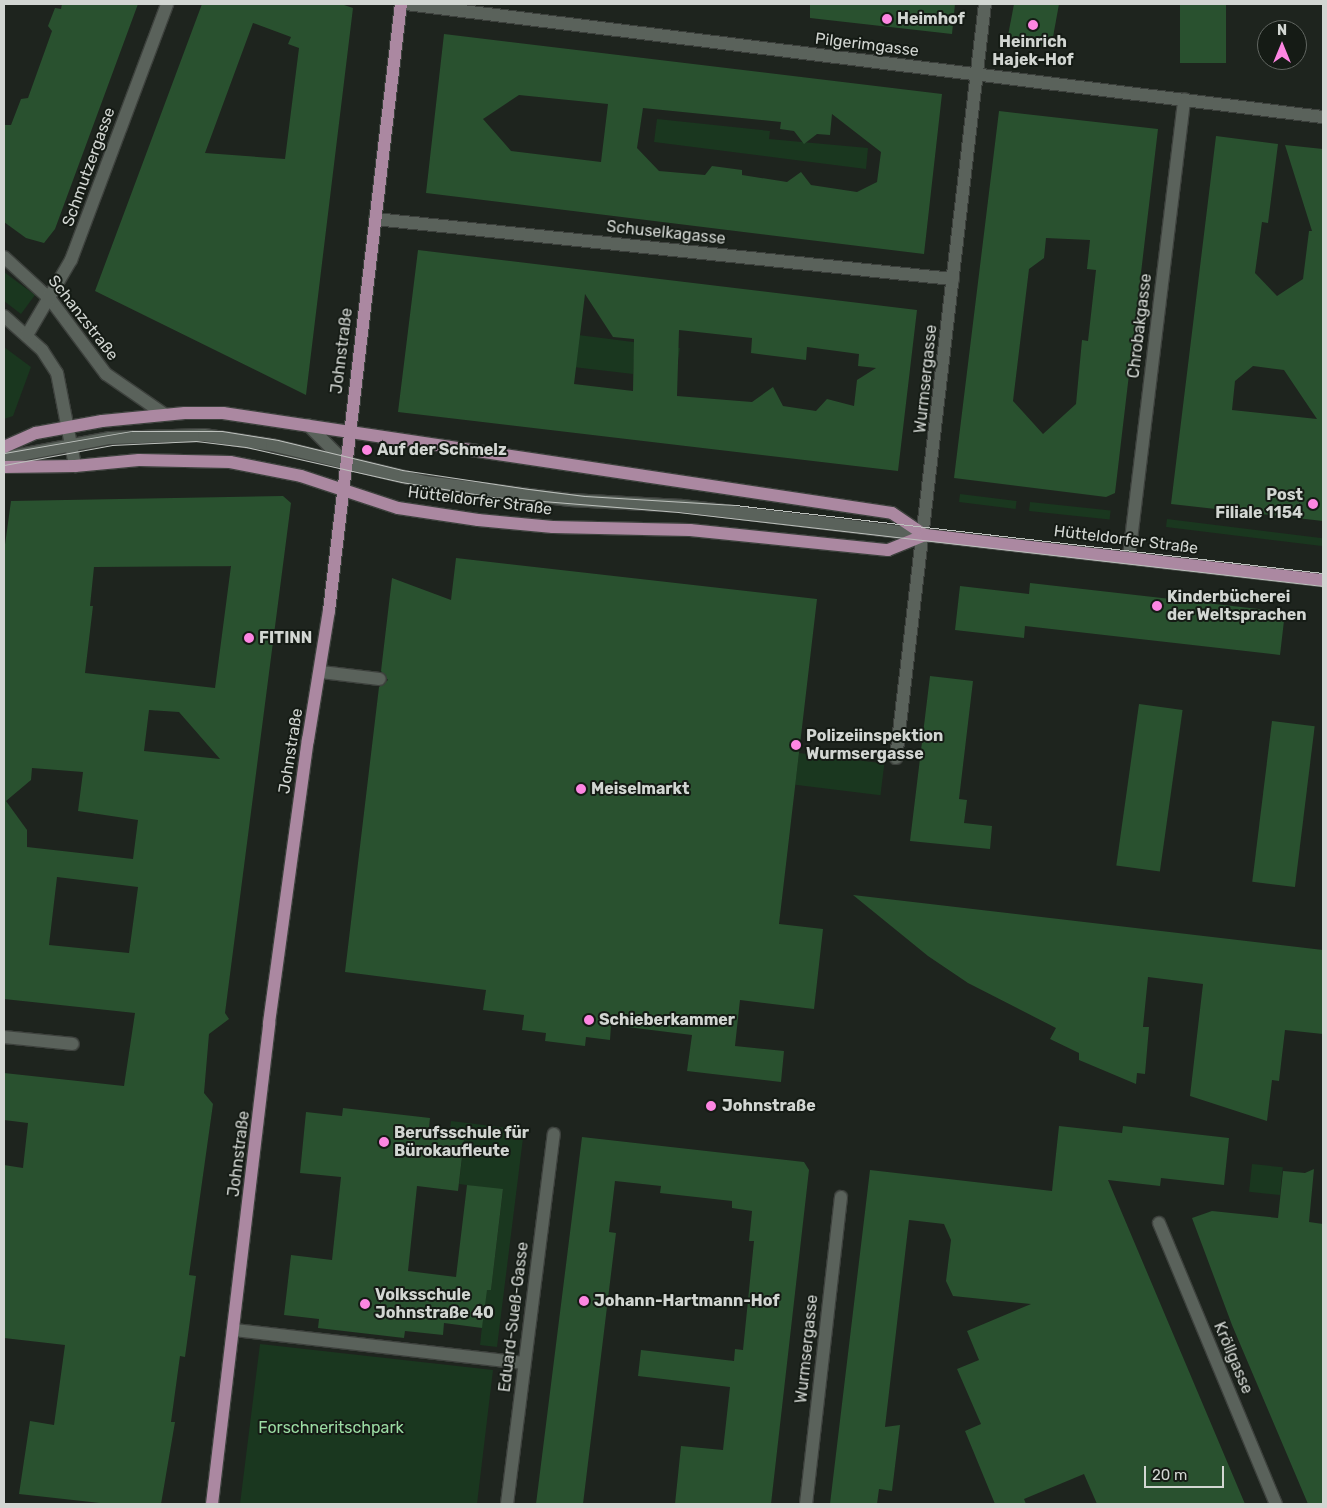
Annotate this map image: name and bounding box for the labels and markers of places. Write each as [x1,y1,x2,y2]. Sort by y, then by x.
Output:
place label: Heimhof [897,9,965,29]
marker: Heimhof [881,13,893,25]
marker: Heinrich Hajek-Hof [1027,19,1039,31]
place label: Heinrich Hajek-Hof [992,32,1074,70]
place label: Auf der Schmelz [377,440,507,460]
marker: Auf der Schmelz [361,444,373,456]
place label: Post Filiale 1154 [1215,485,1303,523]
marker: Post Filiale 1154 [1307,498,1319,510]
place label: Kinderbücherei der Weltsprachen [1167,587,1307,625]
marker: Kinderbücherei der Weltsprachen [1151,600,1163,612]
place label: FITINN [259,628,312,648]
marker: FITINN [243,632,255,644]
place label: Polizeiinspektion Wurmsergasse [806,726,943,764]
marker: Polizeiinspektion Wurmsergasse [790,739,802,751]
place label: Meiselmarkt [591,779,689,799]
marker: Meiselmarkt [575,783,587,795]
place label: Schieberkammer [599,1010,735,1030]
marker: Schieberkammer [583,1014,595,1026]
place label: Johnstraße [722,1096,816,1116]
marker: Johnstraße [704,1099,718,1113]
place label: Berufsschule für Bürokaufleute [394,1123,529,1161]
marker: Berufsschule für Bürokaufleute [378,1136,390,1148]
place label: Volksschule Johnstraße 40 [375,1285,494,1323]
place label: Johann-Hartmann-Hof [594,1291,780,1311]
marker: Johann-Hartmann-Hof [578,1295,590,1307]
marker: Volksschule Johnstraße 40 [359,1298,371,1310]

